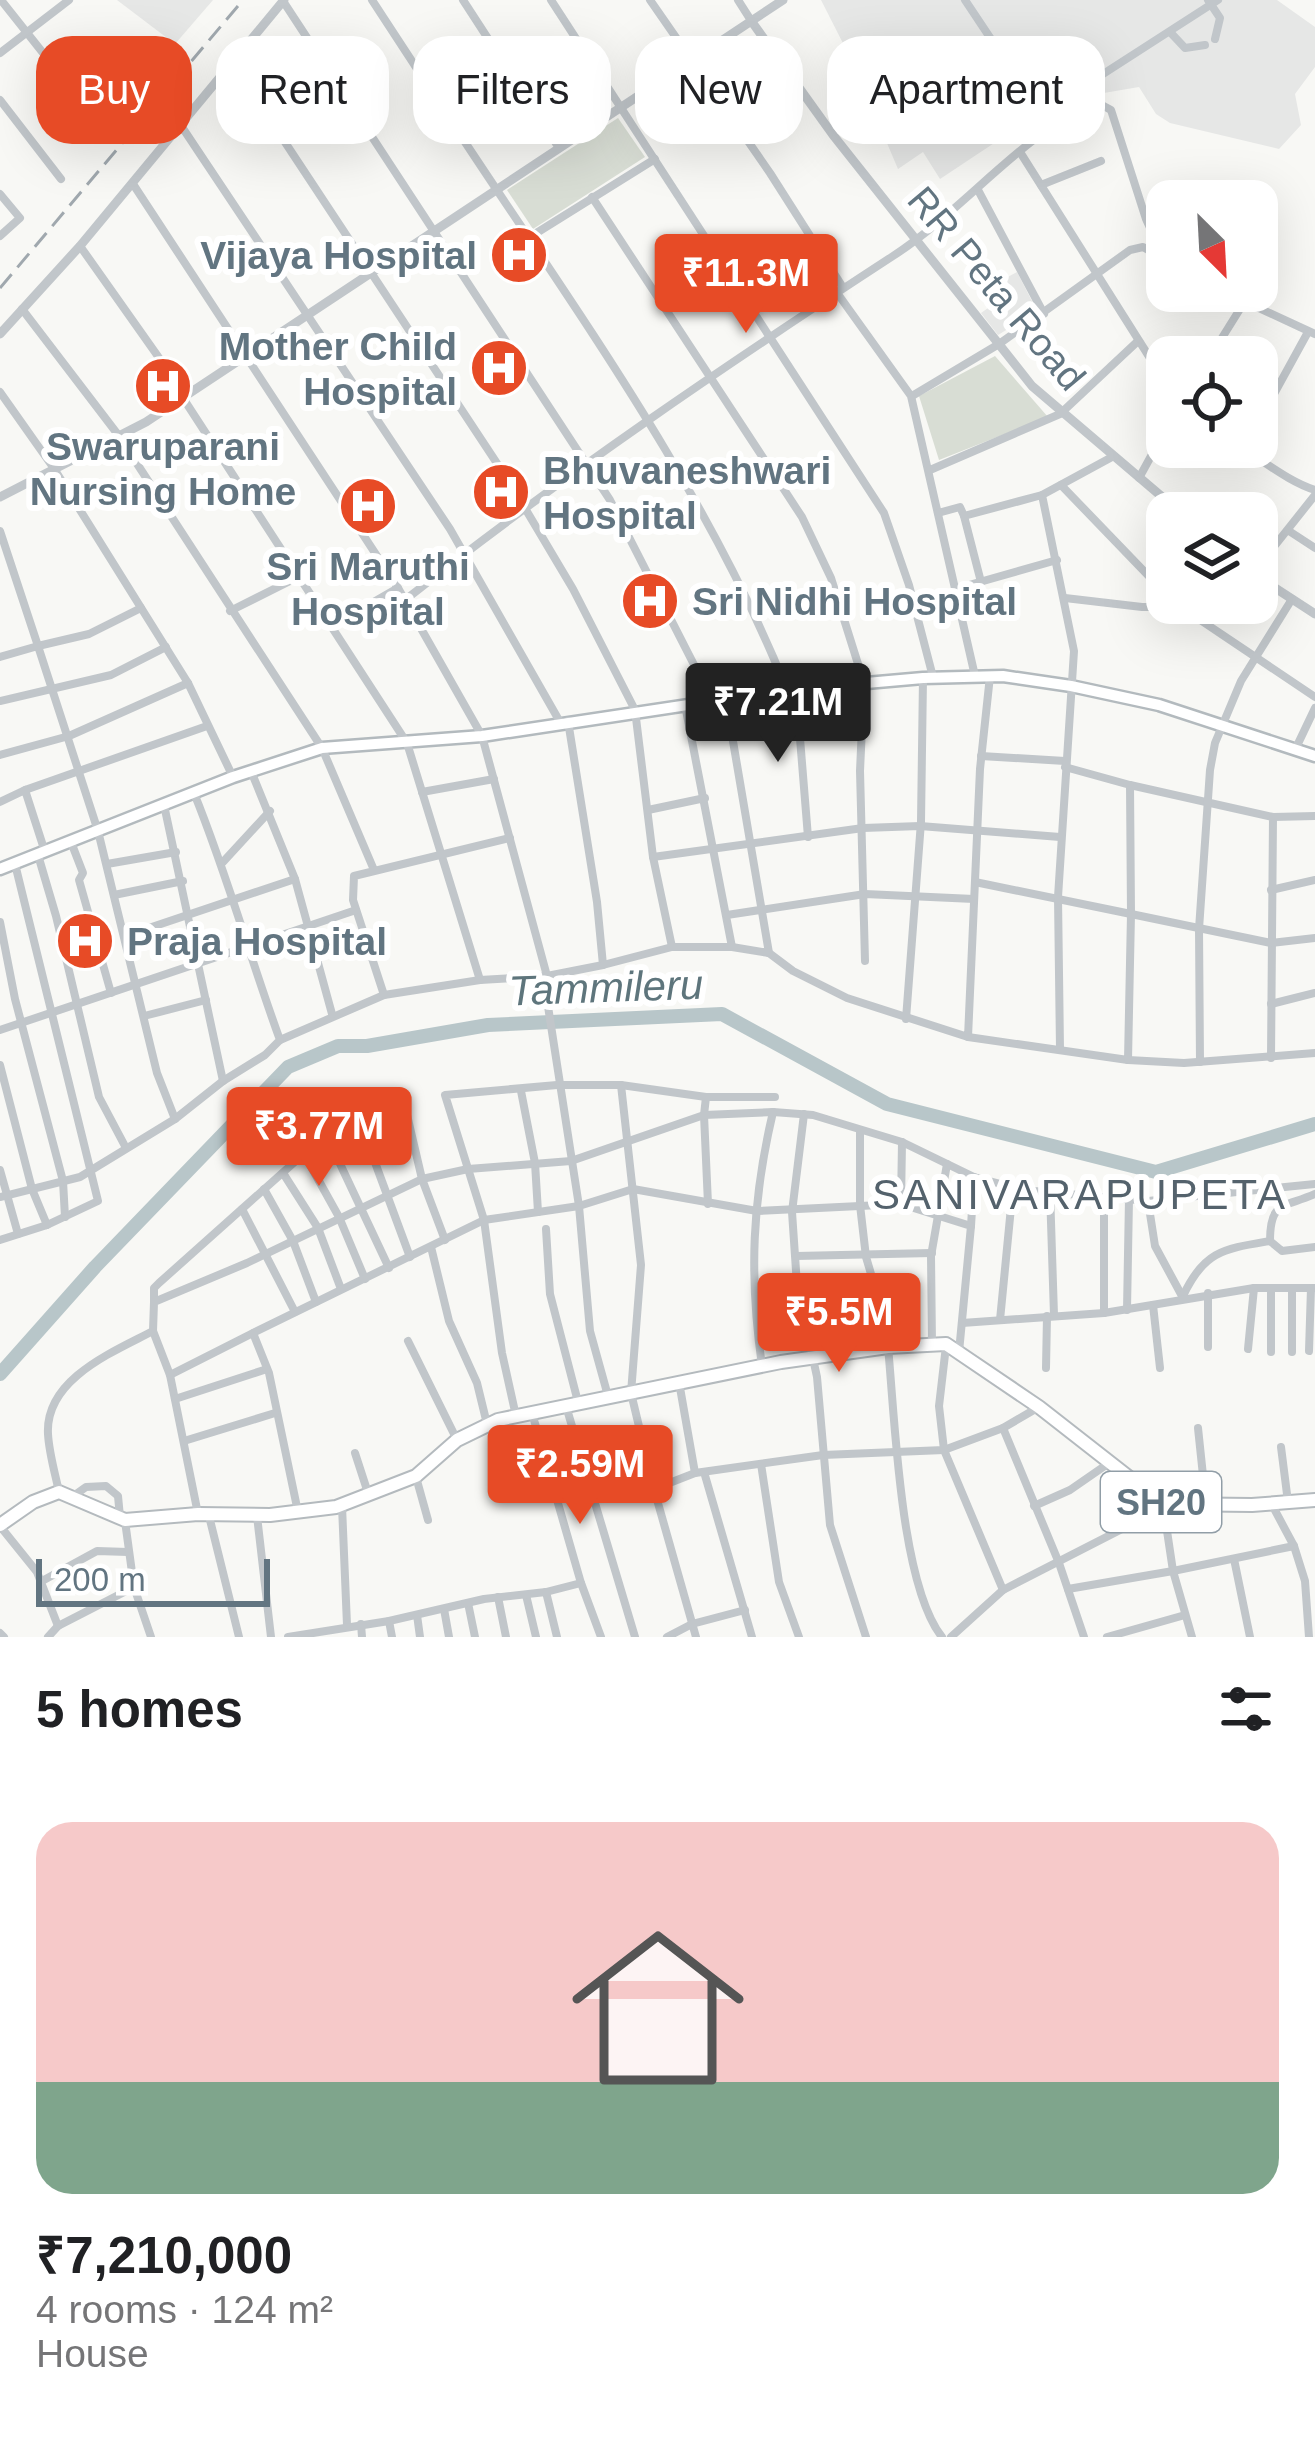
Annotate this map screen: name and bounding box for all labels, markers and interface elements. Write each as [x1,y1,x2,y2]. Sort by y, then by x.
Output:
chip: Buy [36,36,192,144]
chip: Rent [216,36,389,144]
chip: Filters [413,36,611,144]
chip: New [635,36,803,144]
chip: Apartment [827,36,1105,144]
street label: RR Peta Road [899,178,1094,398]
north arrow [1146,180,1278,312]
map controls [1146,180,1278,624]
hospital icon: Vijaya Hospital [488,224,550,286]
place label: Vijaya Hospital [200,234,477,277]
pin: ₹11.3M [648,234,844,336]
text: ₹11.3M [682,251,810,294]
place label: Mother Child Hospital [219,325,457,413]
button: locate [1146,336,1278,468]
hospital icon: Mother Child Hospital [468,337,530,399]
hospital icon: Swaruparani Nursing Home [132,355,194,417]
place label: Swaruparani Nursing Home [30,425,296,513]
place label: Bhuvaneshwari Hospital [543,449,831,537]
hospital icon: Bhuvaneshwari Hospital [470,461,532,523]
hospital icon: Sri Maruthi Hospital [337,475,399,537]
button: layers [1146,492,1278,624]
place label: Sri Maruthi Hospital [266,545,470,633]
hospital icon: Sri Nidhi Hospital [619,570,681,632]
place label: Sri Nidhi Hospital [692,580,1017,623]
pin: ₹7.21M [680,663,876,765]
text: ₹7.21M [713,680,843,723]
hospital icon: Praja Hospital [54,910,116,972]
place label: Praja Hospital [127,920,387,963]
water label: Tammileru [508,961,704,1014]
pin: ₹3.77M [221,1087,417,1189]
text: ₹3.77M [254,1104,384,1147]
district label: SANIVARAPUPETA [872,1171,1288,1218]
pin: ₹5.5M [755,1273,923,1375]
text: ₹5.5M [784,1290,894,1333]
pin: ₹2.59M [482,1425,678,1527]
text: ₹2.59M [515,1442,645,1485]
road number: SH20 [1101,1472,1221,1532]
scale bar [36,1553,270,1606]
text: 200 m [54,1561,146,1598]
icon: filters [1213,1676,1279,1742]
text: 5 homes [36,1681,243,1738]
icon: home [550,1900,766,2116]
text: ₹7,210,000 [36,2227,292,2284]
text: 4 rooms · 124 m² [36,2288,333,2331]
text: House [36,2332,149,2375]

